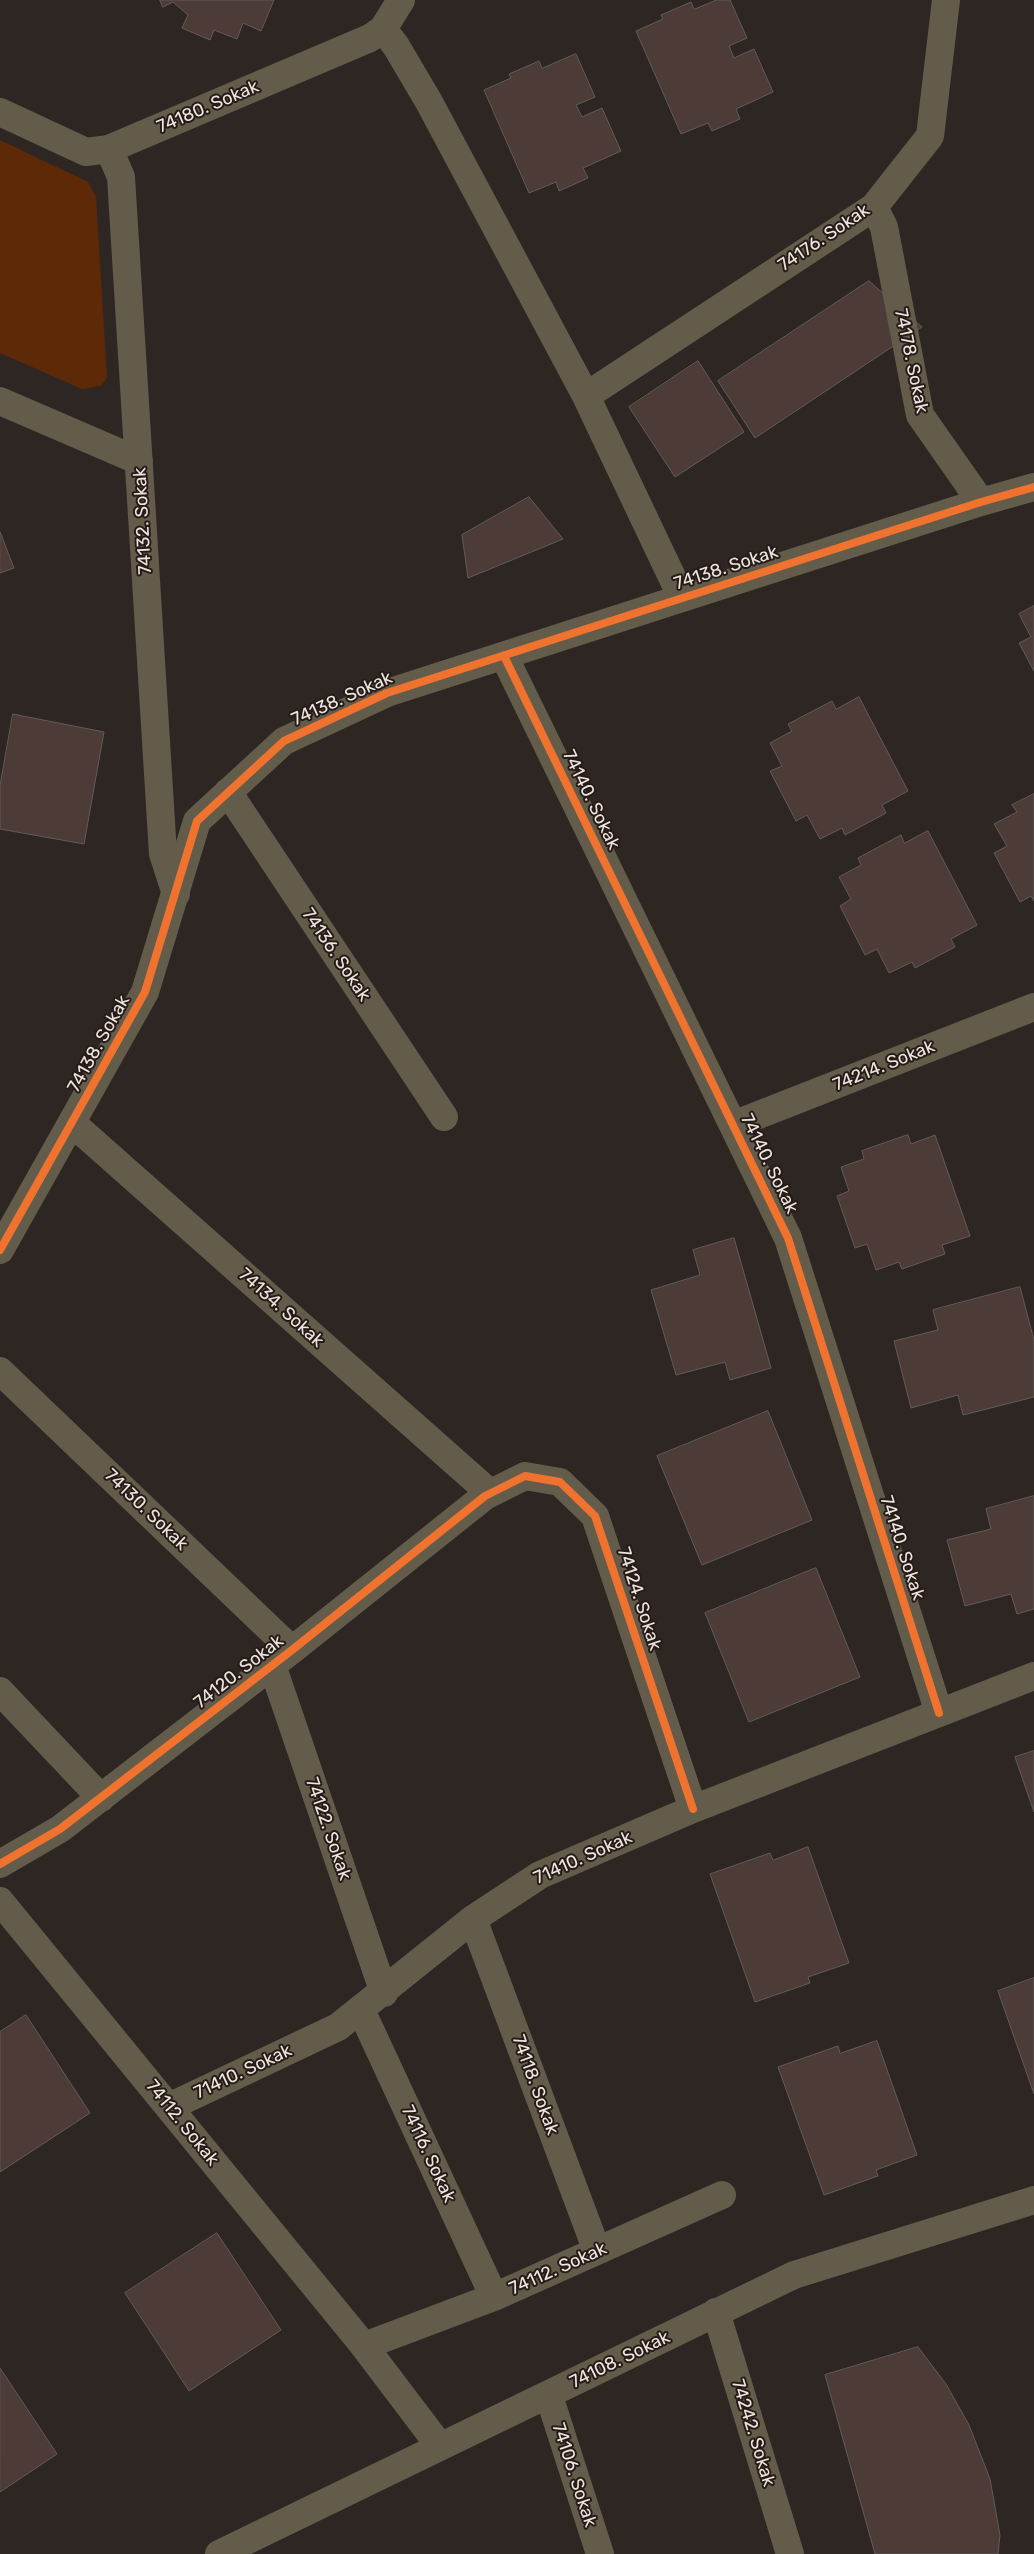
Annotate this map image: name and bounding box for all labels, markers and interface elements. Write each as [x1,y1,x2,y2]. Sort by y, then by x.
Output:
street label: 74180. Sokak [154,76,262,138]
street label: 74176. Sokak [774,200,874,276]
street label: 74178. Sokak [889,307,933,415]
street label: 74132. Sokak [129,467,157,575]
street label: 74138. Sokak [671,541,781,595]
street label: 74138. Sokak [288,667,396,731]
street label: 74140. Sokak [558,747,624,853]
street label: 74136. Sokak [297,904,375,1006]
street label: 74138. Sokak [63,992,135,1096]
street label: 74214. Sokak [830,1036,938,1096]
street label: 74140. Sokak [736,1111,802,1217]
street label: 74134. Sokak [234,1264,328,1352]
street label: 74130. Sokak [100,1465,192,1555]
street label: 74140. Sokak [875,1493,929,1603]
street label: 74124. Sokak [612,1545,666,1653]
street label: 74120. Sokak [190,1630,288,1714]
street label: 74122. Sokak [300,1775,356,1883]
street label: 71410. Sokak [530,1827,636,1889]
street label: 74118. Sokak [507,2032,563,2138]
street label: 71410. Sokak [191,2040,295,2104]
street label: 74112. Sokak [141,2076,223,2170]
street label: 74116. Sokak [396,2102,460,2206]
street label: 74112. Sokak [506,2238,610,2300]
street label: 74108. Sokak [566,2326,674,2394]
street label: 74242. Sokak [726,2377,780,2489]
street label: 74106. Sokak [547,2420,601,2530]

